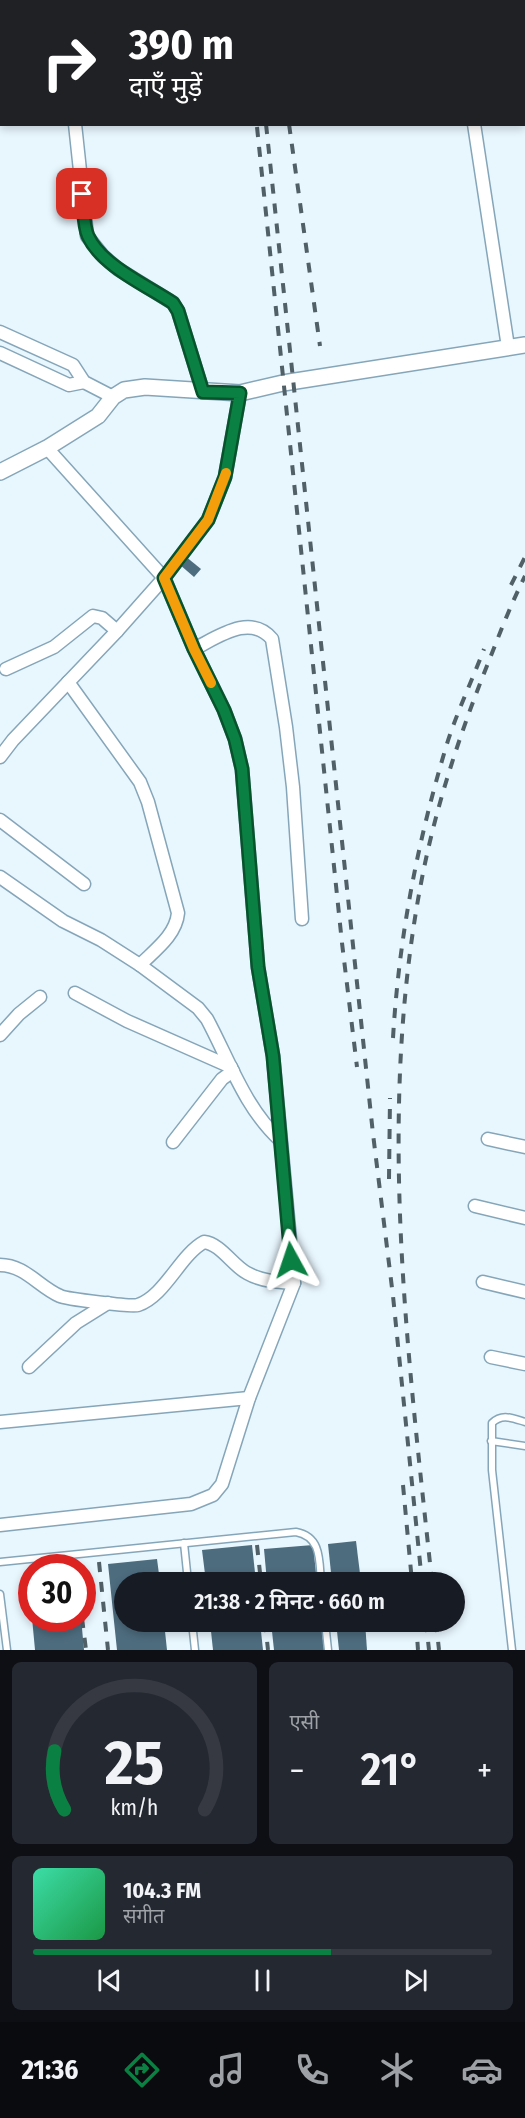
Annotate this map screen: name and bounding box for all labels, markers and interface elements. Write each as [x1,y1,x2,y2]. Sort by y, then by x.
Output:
text: 390 m [129,20,234,70]
icon: right [30,24,108,102]
text: दाएँ मुड़ें [129,71,202,103]
pin [56,168,107,219]
icon: arrive [65,177,98,210]
position arrow [259,1228,323,1292]
speed limit sign: 30 [18,1554,96,1632]
text: 21:38 · 2 मिनट · 660 m [194,1588,385,1615]
text: एसी [290,1710,319,1734]
text: 25 [103,1726,164,1801]
text: 21° [361,1743,421,1797]
text: − [290,1751,304,1791]
text: + [477,1751,492,1791]
text: km/h [110,1795,158,1821]
text: 104.3 FM [123,1877,201,1904]
text: संगीत [123,1904,164,1928]
icon: previous [93,1964,126,1997]
icon: pause [246,1964,279,1997]
icon: next [399,1964,432,1997]
icon: directions [121,2049,163,2091]
icon: music [206,2049,248,2091]
icon: phone [291,2049,333,2091]
icon: climate [376,2049,418,2091]
icon: car [461,2049,503,2091]
text: 21:36 [22,2054,78,2086]

